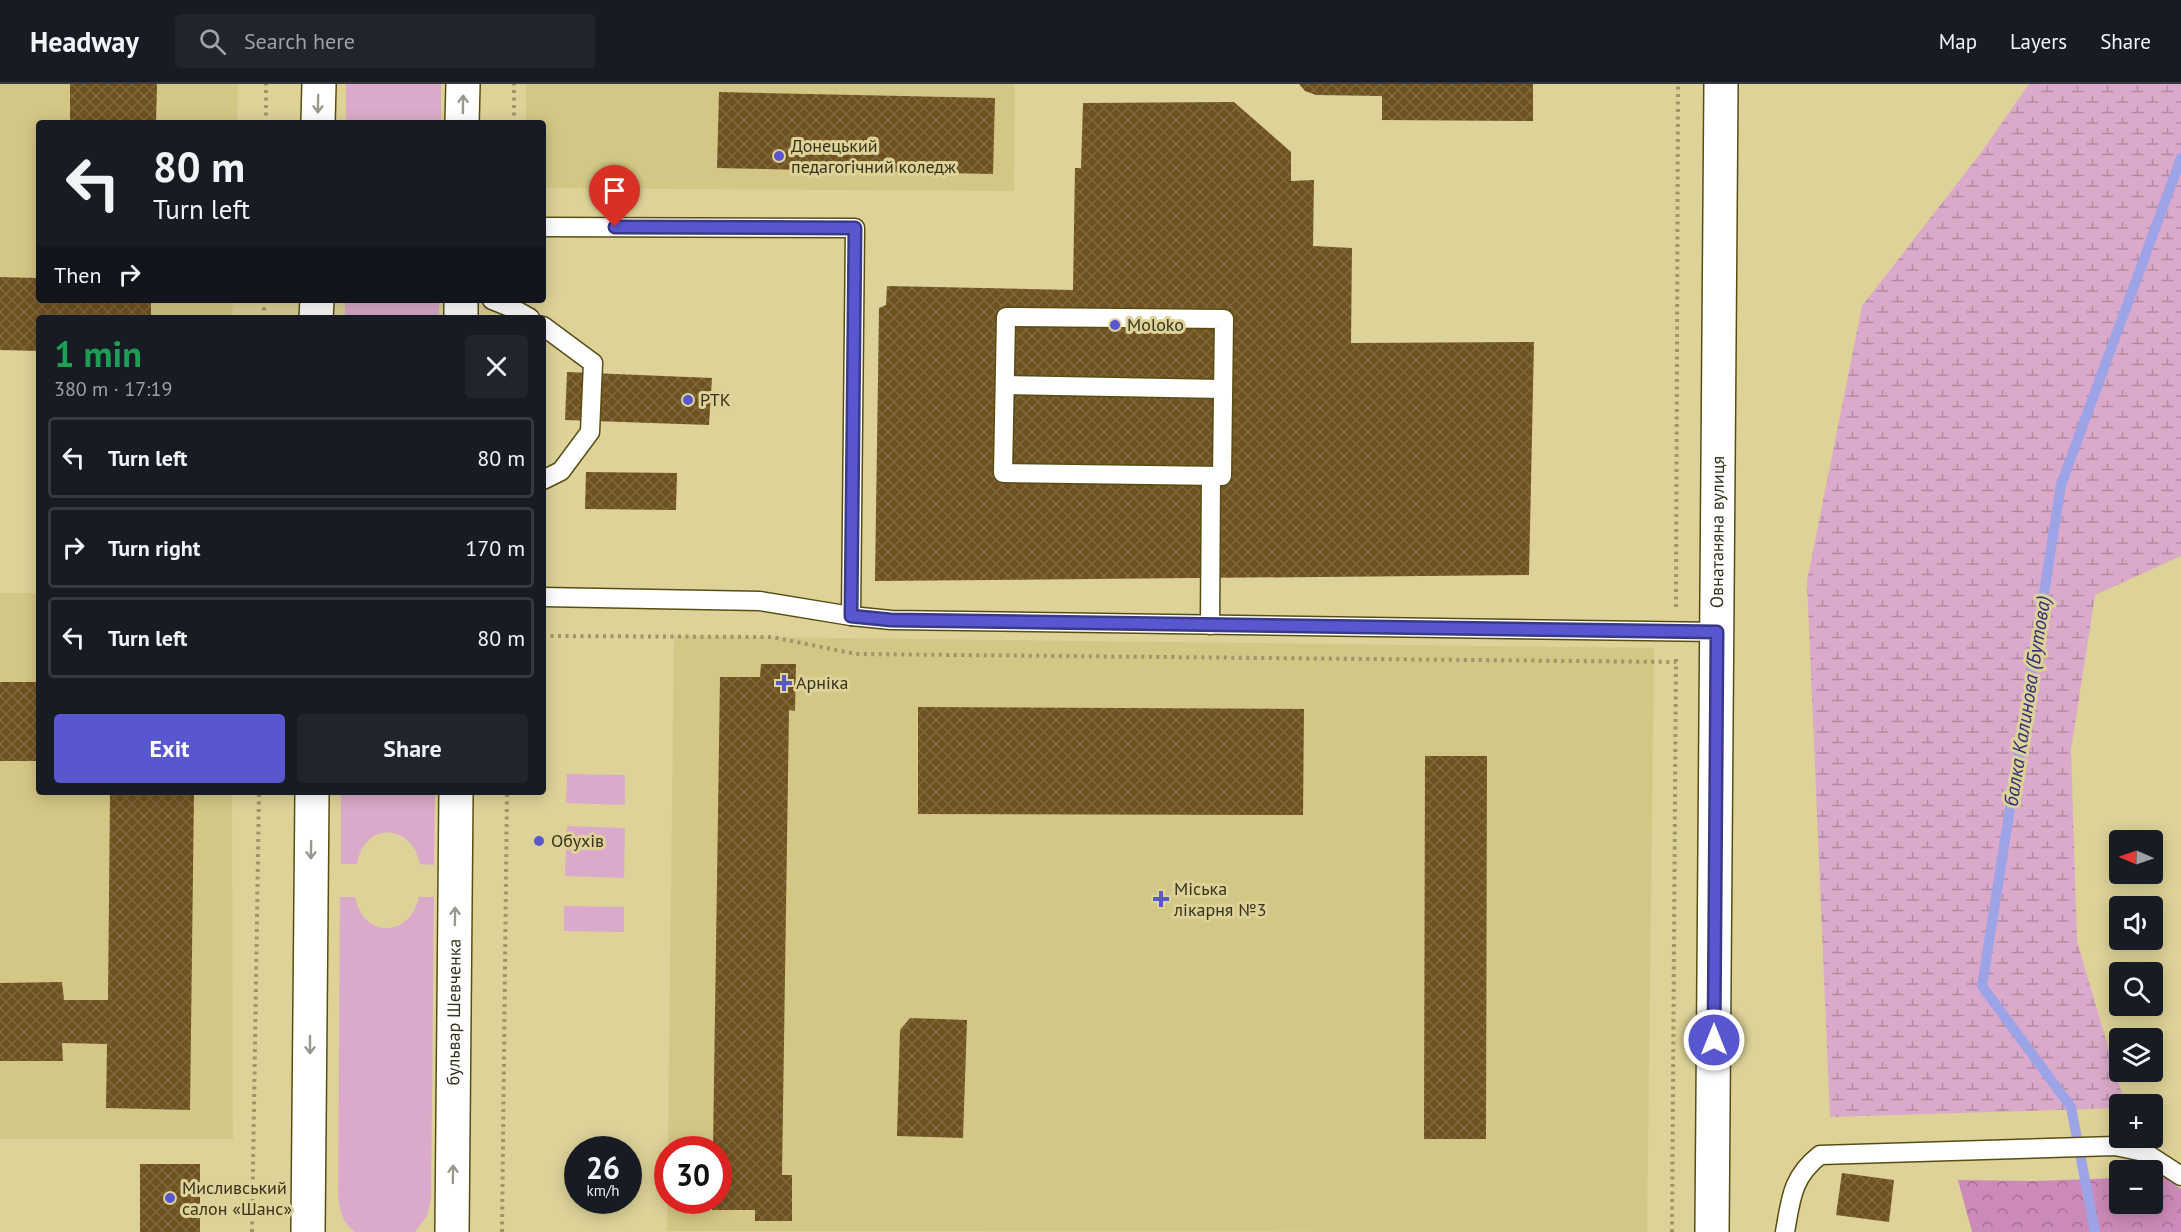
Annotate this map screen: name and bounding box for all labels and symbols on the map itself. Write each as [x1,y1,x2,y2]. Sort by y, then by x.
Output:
one-way arrow [312,93,324,113]
one-way arrow [457,94,468,114]
place label: Донецький педагогічний коледж [791,134,956,178]
marker: Донецький педагогічний коледж [772,149,786,163]
pin [589,165,640,227]
place label: Moloko [1127,313,1184,336]
marker: Moloko [1108,318,1122,332]
place label: РТК [700,388,731,411]
marker: РТК [681,393,695,407]
street label: Овнатаняна вулиця [1705,456,1729,608]
water label: балка Калинова (Бутова) [1998,594,2056,808]
place label: Арніка [796,671,848,694]
marker: Арніка [777,676,791,690]
place label: Обухів [551,829,604,852]
north arrow [2109,830,2163,884]
marker: Обухів [532,834,546,848]
one-way arrow [305,840,317,860]
place label: Міська лікарня №3 [1173,877,1266,921]
marker: Міська лікарня №3 [1152,890,1170,908]
one-way arrow [449,906,461,926]
street label: бульвар Шевченка [441,939,466,1085]
position arrow [1682,1008,1746,1072]
one-way arrow [304,1035,315,1055]
speed limit sign: 30 [654,1136,732,1214]
one-way arrow [447,1164,459,1184]
place label: Мисливський салон «Шанс» [182,1176,292,1220]
marker: Мисливський салон «Шанс» [163,1191,177,1205]

